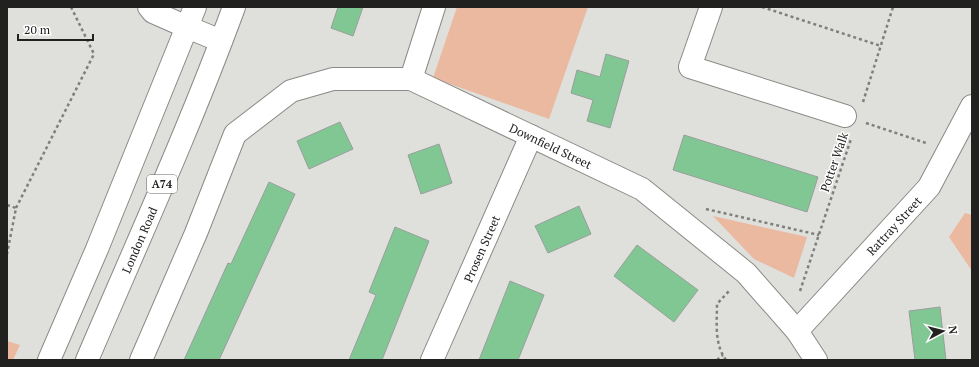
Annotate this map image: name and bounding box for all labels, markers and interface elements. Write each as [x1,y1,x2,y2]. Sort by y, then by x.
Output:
scale bar [18,16,93,42]
text: 20 m [24,22,51,37]
street label: Downfield Street [507,120,595,172]
street label: Potter Walk [817,129,851,194]
road number: A74 [147,175,177,193]
street label: Rattray Street [863,193,925,258]
street label: London Road [118,204,160,275]
street label: Prosen Street [460,212,503,284]
north arrow [923,311,963,351]
text: N [945,325,960,335]

